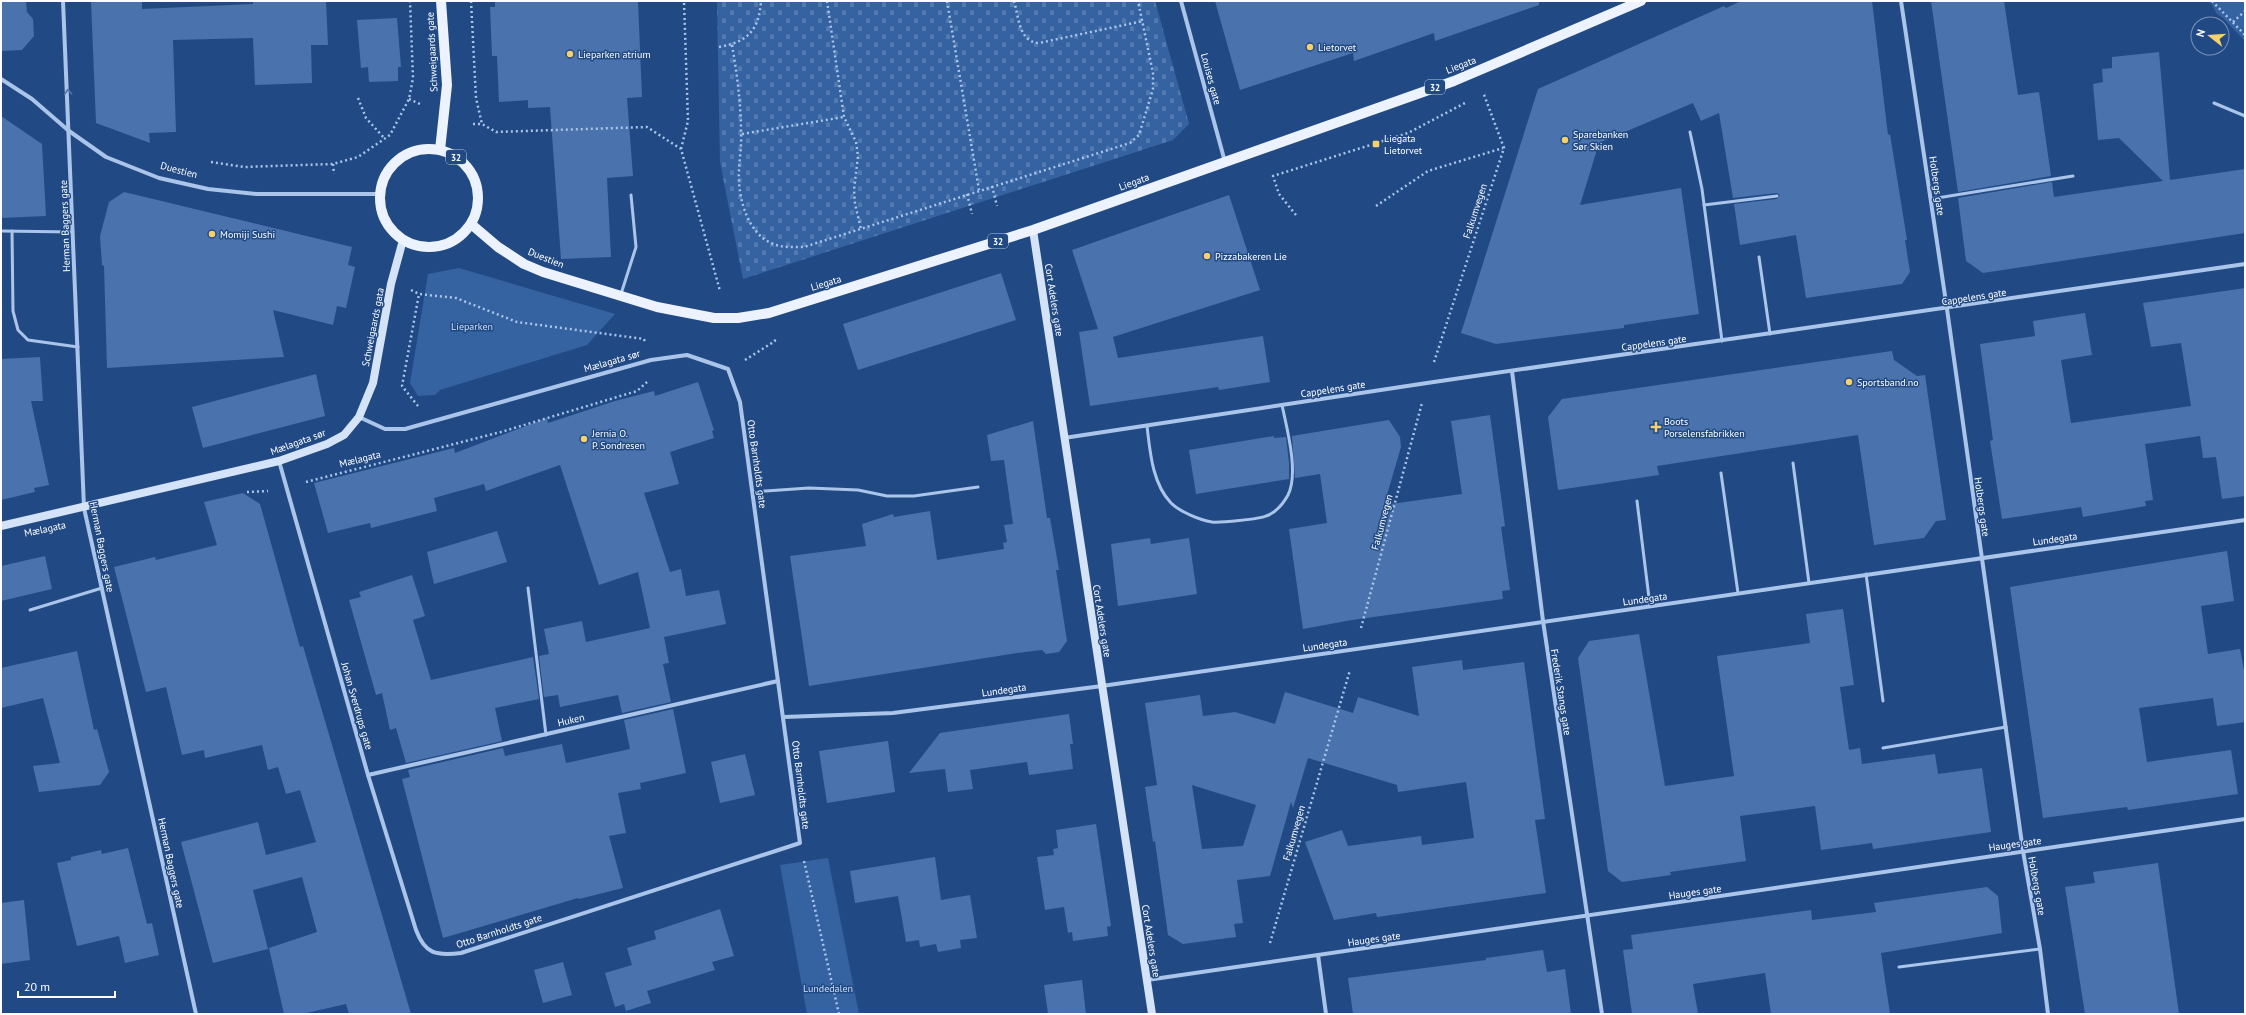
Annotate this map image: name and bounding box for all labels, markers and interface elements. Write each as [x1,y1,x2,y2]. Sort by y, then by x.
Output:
street label: Schweigaards gate [423,12,441,92]
north arrow [2190,16,2230,56]
text: N [2193,28,2208,39]
place label: Lietorvet [1318,41,1357,54]
marker: Lietorvet [1305,42,1315,52]
place label: Lieparken atrium [578,48,651,61]
marker: Lieparken atrium [565,49,575,59]
street label: Louises gate [1198,52,1224,106]
street label: Liegata [1444,53,1478,77]
road number: 32 [1425,80,1445,94]
one-way arrow [63,89,72,95]
place label: Sparebanken Sør Skien [1573,128,1628,153]
place label: Liegata Lietorvet [1384,132,1423,157]
marker: Sparebanken Sør Skien [1560,135,1570,145]
marker: Liegata Lietorvet [1371,139,1381,149]
road number: 32 [446,150,466,164]
street label: Holbergs gate [1926,155,1948,217]
street label: Duestien [159,159,199,181]
street label: Liegata [1117,170,1151,193]
street label: Herman Baggers gate [57,180,73,272]
street label: Falkumvegen [1460,182,1490,240]
place label: Momiji Sushi [220,228,275,241]
marker: Momiji Sushi [207,229,217,239]
road number: 32 [988,234,1008,248]
street label: Duestien [526,245,566,271]
place label: Pizzabakeren Lie [1215,250,1287,263]
marker: Pizzabakeren Lie [1202,251,1212,261]
street label: Cort Adelers gate [1042,263,1066,337]
street label: Liegata [809,272,843,294]
street label: Cappelens gate [1941,285,2007,309]
street label: Schweigaards gata [359,286,387,367]
park label: Lieparken [451,320,493,333]
street label: Cappelens gate [1621,332,1687,354]
street label: Mælagata sør [582,347,642,375]
place label: Sportsband.no [1857,376,1919,389]
street label: Cappelens gate [1300,377,1366,401]
marker: Sportsband.no [1844,377,1854,387]
place label: Boots Porselensfabrikken [1664,415,1745,440]
street label: Otto Barnholdts gate [744,419,770,509]
marker: Boots Porselensfabrikken [1651,422,1661,432]
street label: Mælagata sør [268,426,328,458]
place label: Jernia O. P. Sondresen [591,427,645,452]
marker: Jernia O. P. Sondresen [579,434,589,444]
street label: Mælagata [338,448,382,470]
street label: Holbergs gate [1971,476,1993,538]
street label: Falkumvegen [1368,493,1396,551]
street label: Herman Baggers gate [87,501,117,593]
street label: Mælagata [23,518,67,540]
street label: Lundegata [2032,529,2078,549]
street label: Cort Adelers gate [1090,584,1114,658]
street label: Lundegata [1622,589,1668,609]
street label: Lundegata [1302,635,1348,655]
street label: Frederik Stangs gate [1548,648,1574,736]
street label: Johan Sverdrups gate [338,660,376,751]
street label: Lundegata [981,680,1027,700]
street label: Huken [556,711,586,729]
street label: Otto Barnholdts gate [789,740,813,830]
street label: Falkumvegen [1280,804,1308,862]
street label: Herman Baggers gate [155,817,187,909]
street label: Hauges gate [1988,834,2042,854]
street label: Holbergs gate [2025,855,2049,917]
street label: Hauges gate [1668,882,1722,902]
street label: Cort Adelers gate [1139,904,1163,978]
street label: Otto Barnholdts gate [455,911,543,951]
street label: Hauges gate [1347,929,1401,949]
scale bar [18,973,115,999]
text: 20 m [24,979,50,994]
park label: Lundedalen [803,982,853,995]

